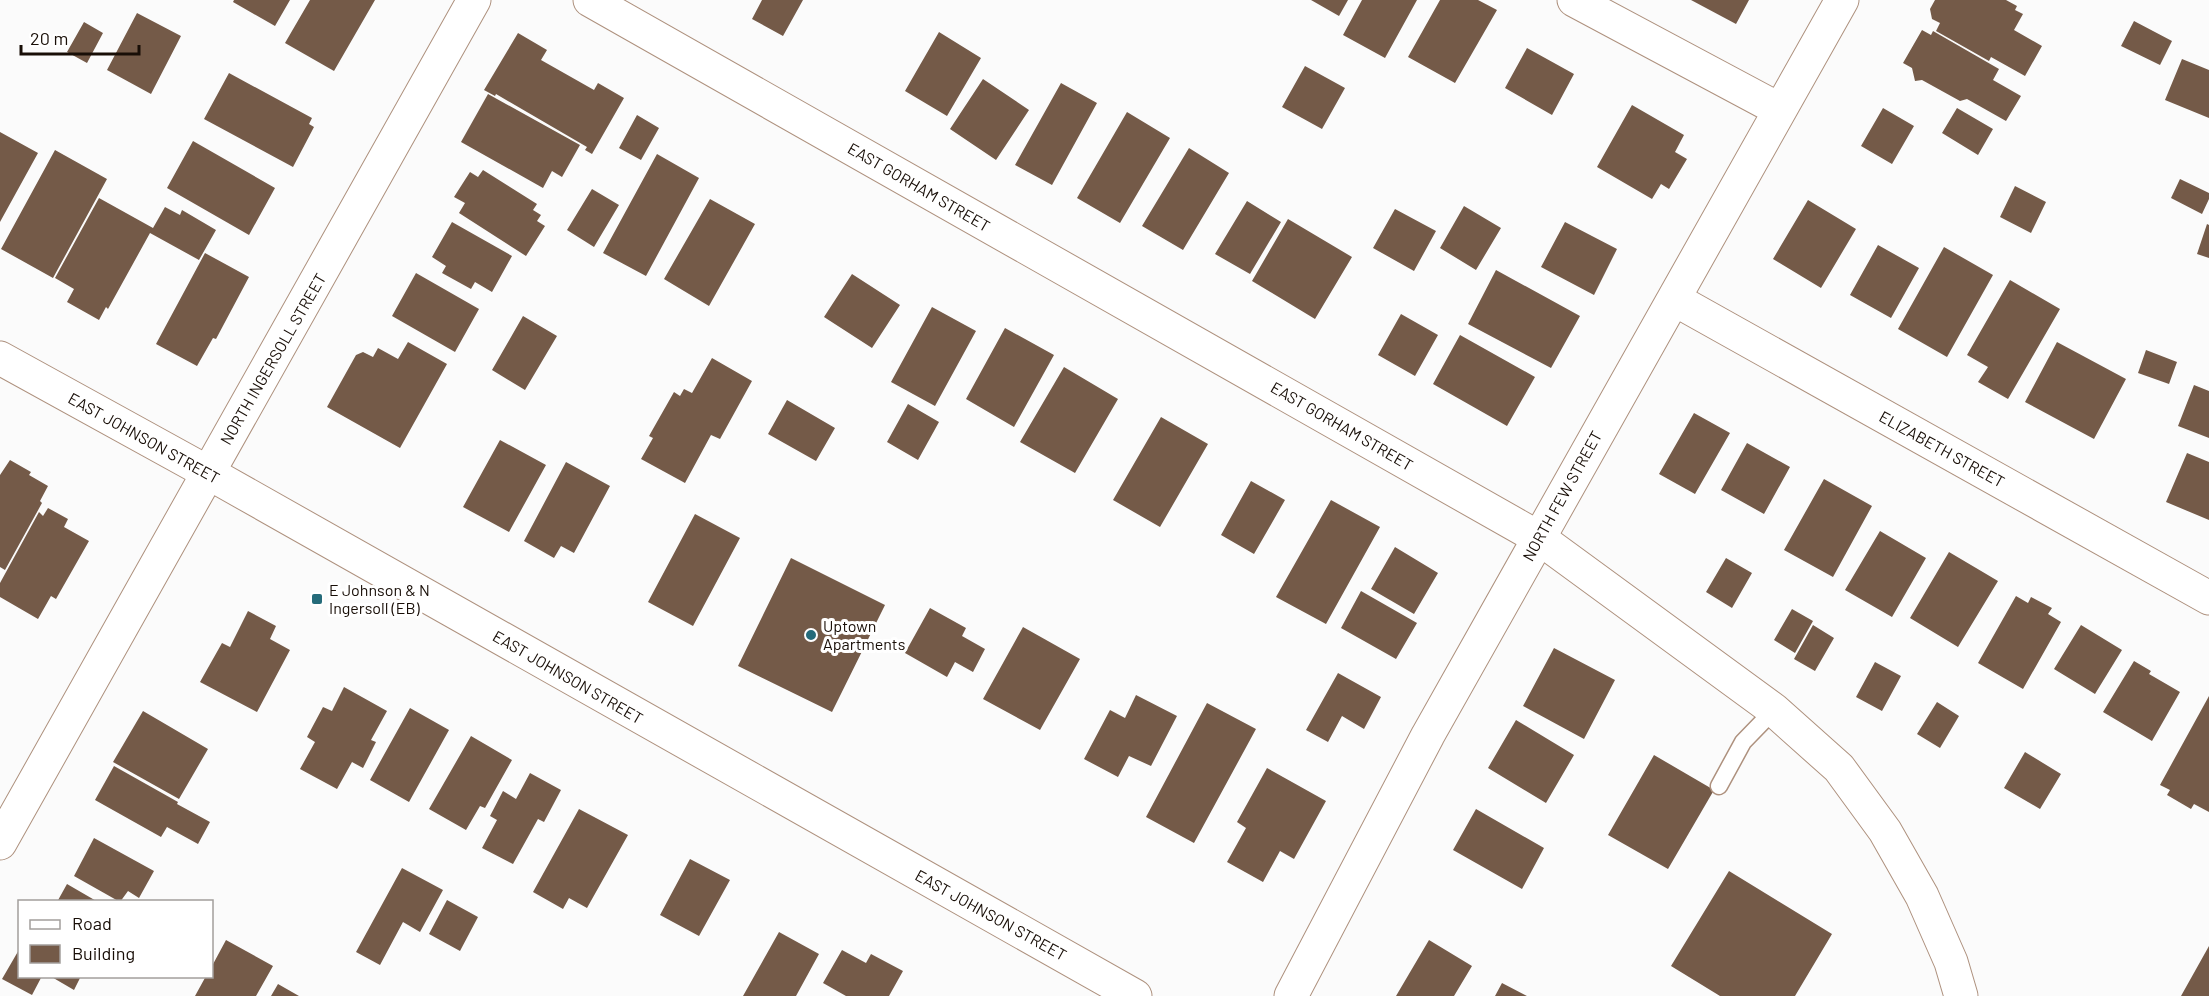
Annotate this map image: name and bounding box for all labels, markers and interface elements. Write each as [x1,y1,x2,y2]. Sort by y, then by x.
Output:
scale bar [21,18,140,56]
text: 20 m [30,27,68,49]
street label: EAST GORHAM STREET [845,138,994,235]
street label: NORTH INGERSOLL STREET [216,270,329,448]
street label: EAST GORHAM STREET [1268,377,1417,474]
street label: EAST JOHNSON STREET [65,388,223,487]
street label: ELIZABETH STREET [1876,406,2008,491]
street label: NORTH FEW STREET [1518,427,1605,564]
place label: E Johnson & N Ingersoll (EB) [329,580,430,617]
marker: E Johnson & N Ingersoll (EB) [310,592,324,606]
place label: Uptown Apartments [823,616,905,653]
street label: EAST JOHNSON STREET [490,626,647,727]
marker: Uptown Apartments [804,628,818,642]
street label: EAST JOHNSON STREET [912,865,1070,964]
legend [18,900,213,978]
text: Road [72,912,112,934]
text: Building [72,942,135,964]

